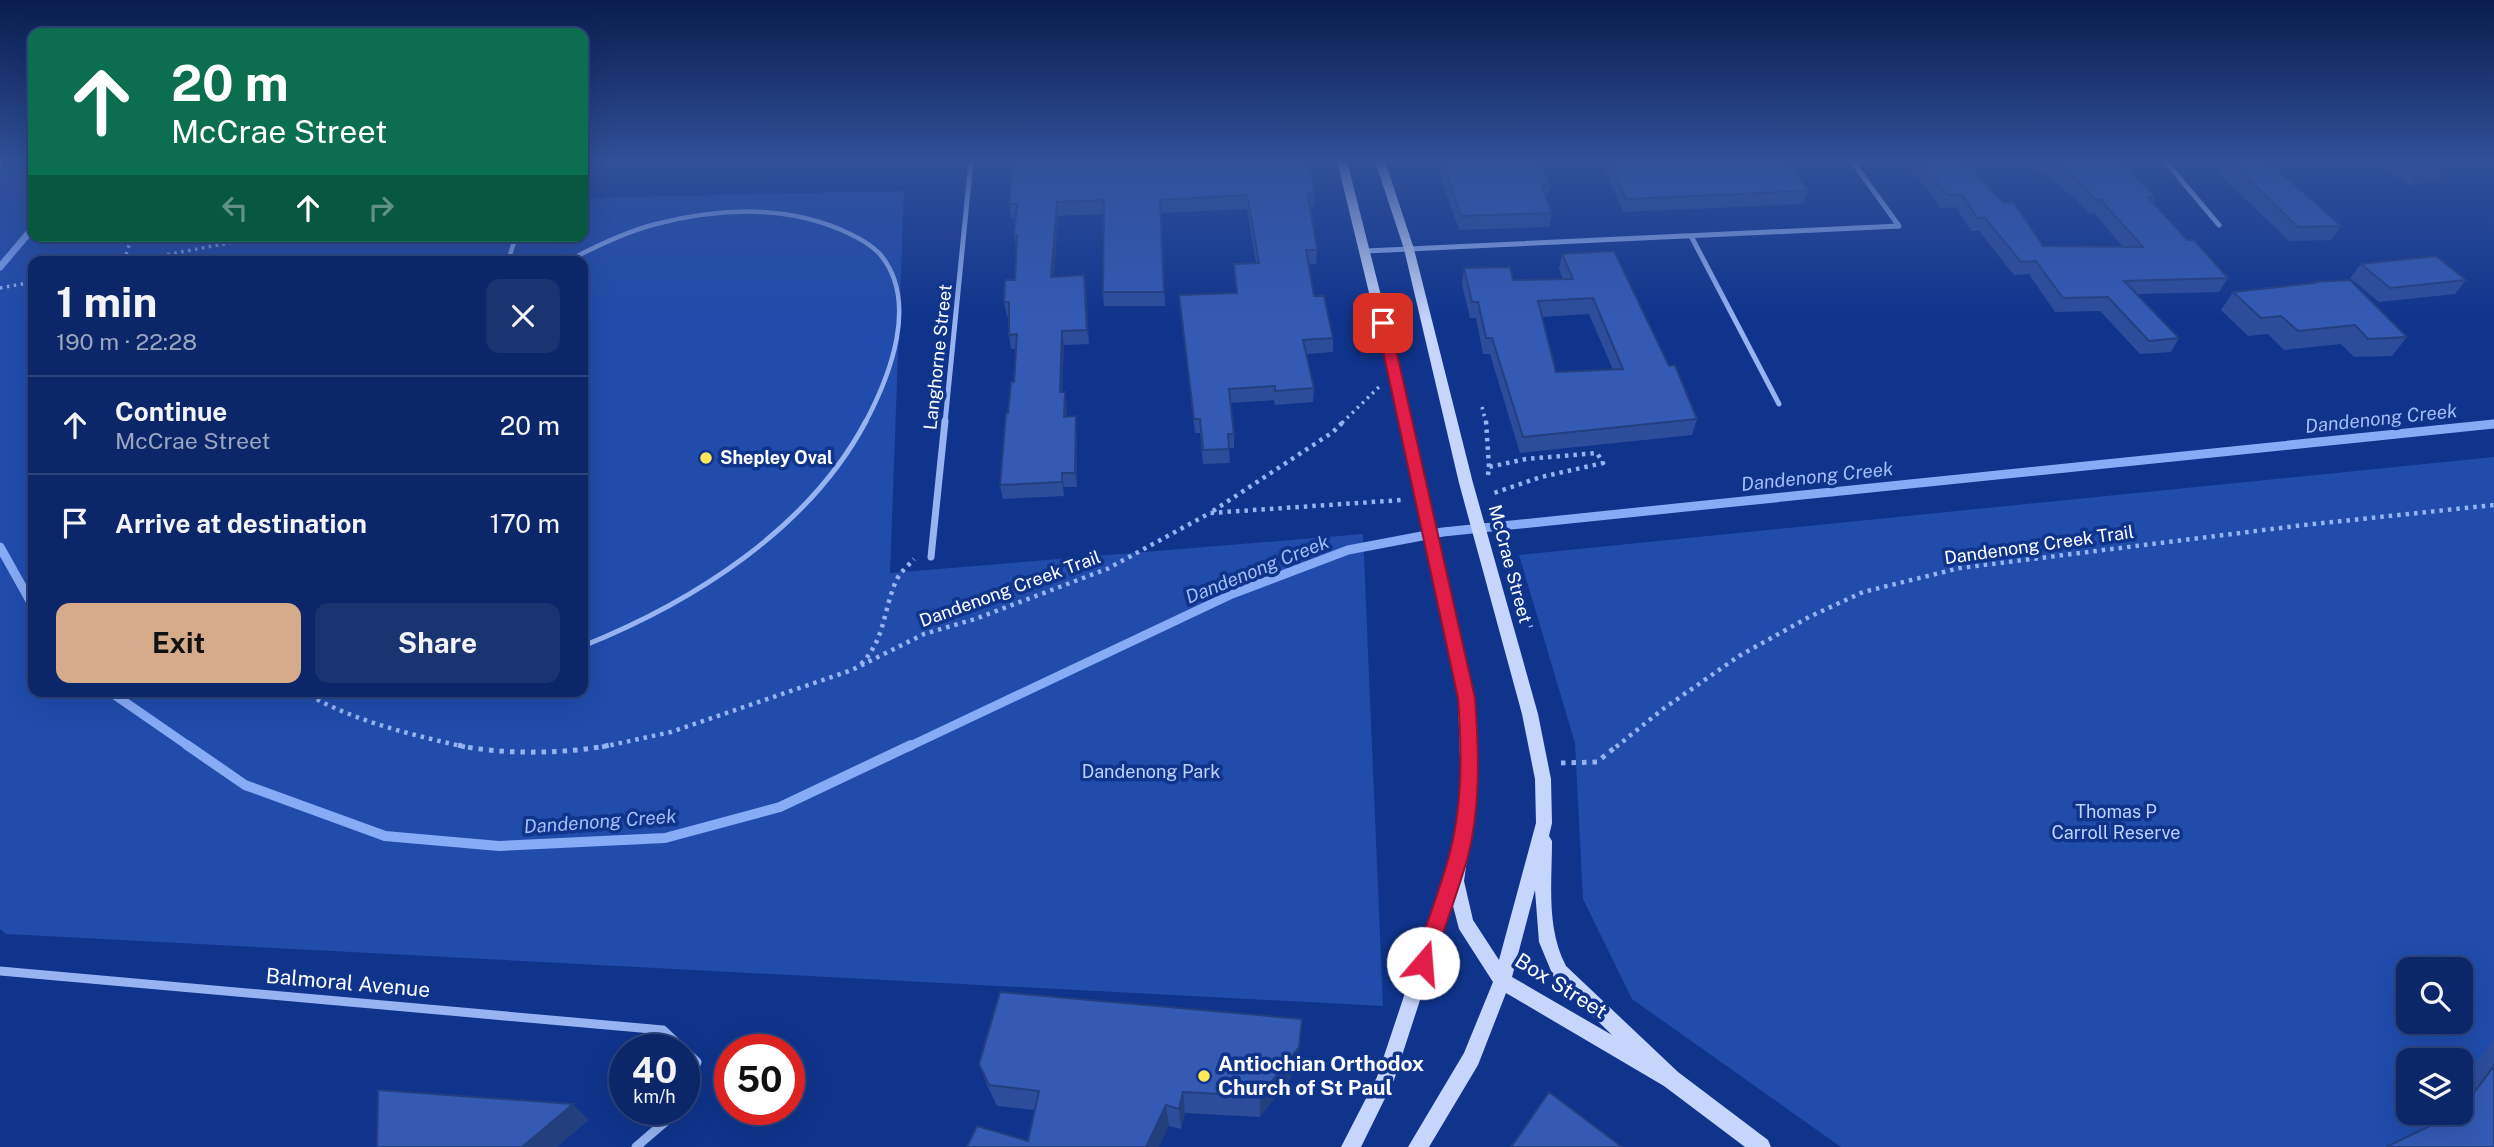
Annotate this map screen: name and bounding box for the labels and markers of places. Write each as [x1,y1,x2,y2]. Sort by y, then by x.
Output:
pin [1353,293,1413,353]
place label: Shepley Oval [720,447,833,468]
marker: Shepley Oval [698,450,714,466]
place label: Antiochian Orthodox Church of St Paul [1218,1051,1424,1100]
marker: Antiochian Orthodox Church of St Paul [1196,1068,1212,1084]

